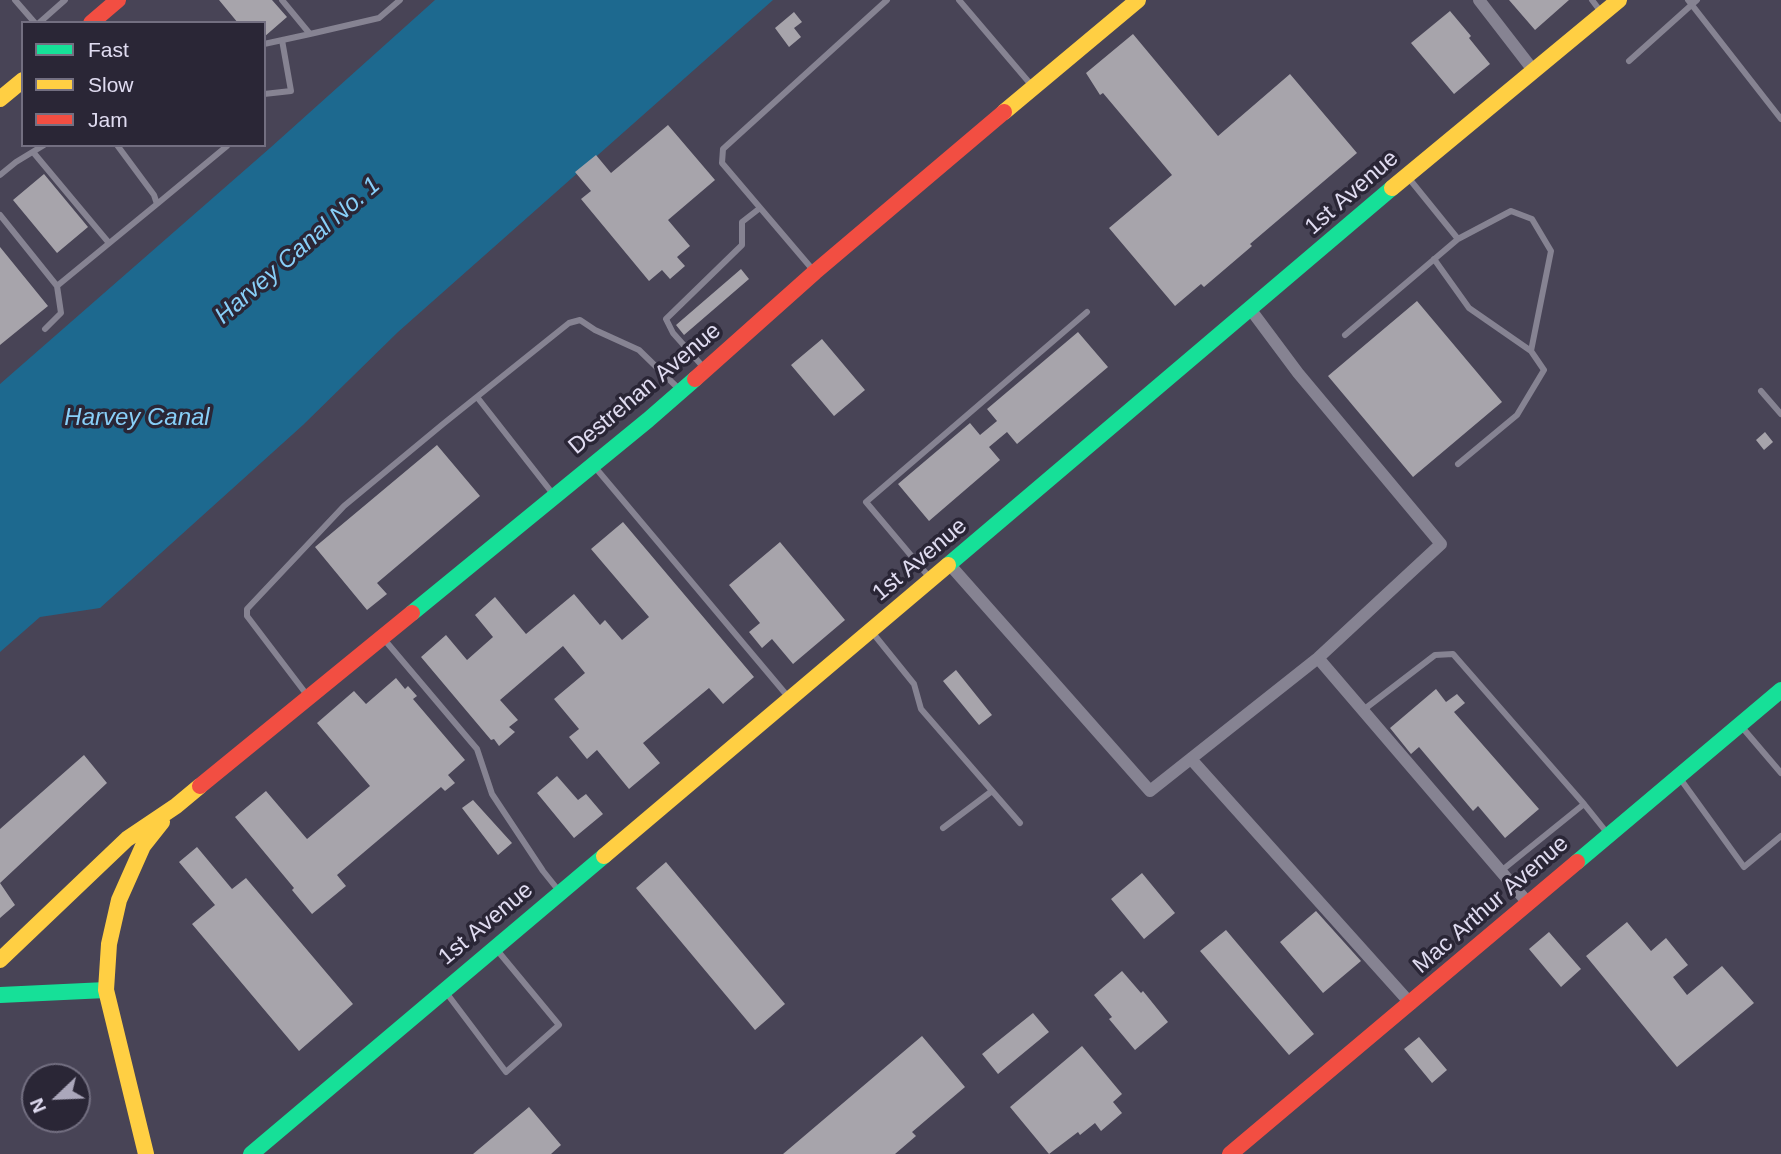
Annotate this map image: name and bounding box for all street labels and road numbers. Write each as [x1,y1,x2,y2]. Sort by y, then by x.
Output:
street label: 1st Avenue [1300,145,1404,241]
street label: Destrehan Avenue [563,317,727,461]
street label: 1st Avenue [867,513,973,607]
street label: Mac Arthur Avenue [1408,830,1574,980]
street label: 1st Avenue [433,877,539,971]

